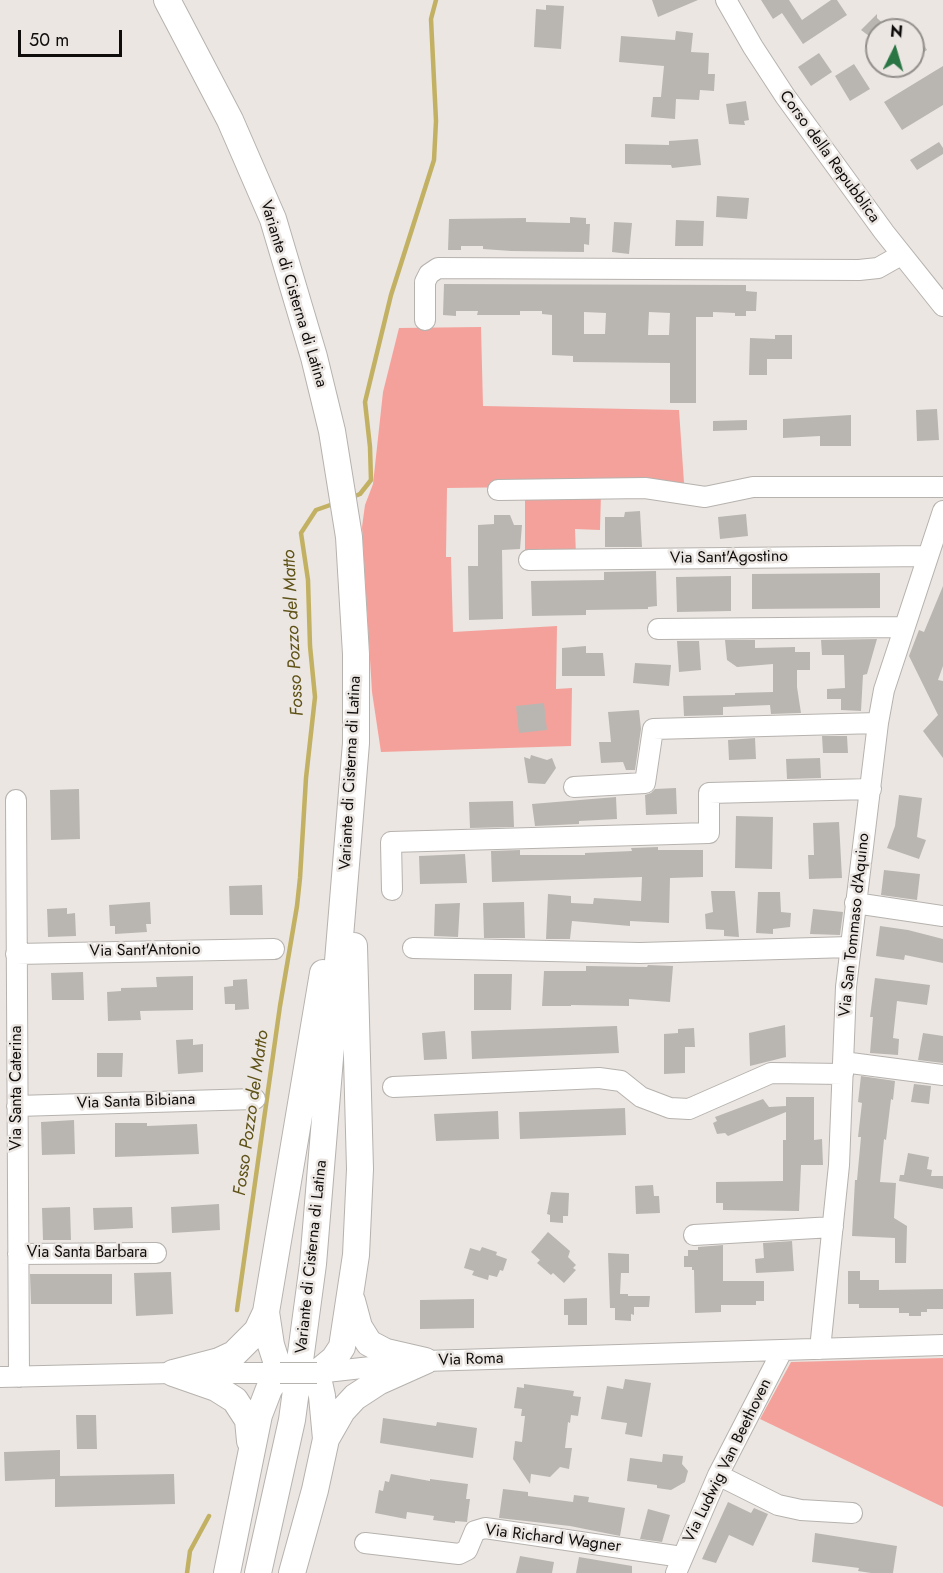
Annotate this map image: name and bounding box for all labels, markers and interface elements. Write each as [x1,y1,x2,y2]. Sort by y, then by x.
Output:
scale bar [21,18,124,56]
north arrow [865,18,925,78]
text: N [889,20,904,44]
text: 50 m [29,27,69,53]
street label: Corso della Repubblica [775,87,883,227]
street label: Variante di Cisterna di Latina [255,198,331,390]
street label: Via Sant'Agostino [670,547,788,569]
water label: Fosso Pozzo del Matto [279,549,309,717]
street label: Variante di Cisterna di Latina [336,675,366,871]
street label: Via San Tommaso d'Aquino [836,832,874,1018]
street label: Via Sant'Antonio [89,940,201,962]
street label: Via Santa Caterina [7,1026,27,1150]
water label: Fosso Pozzo del Matto [230,1029,274,1197]
street label: Via Santa Bibiana [76,1090,196,1114]
street label: Variante di Cisterna di Latina [292,1159,332,1355]
street label: Via Santa Barbara [27,1243,147,1263]
street label: Via Roma [438,1349,504,1371]
street label: Via Ludwig Van Beethoven [680,1376,776,1546]
street label: Via Richard Wagner [484,1521,622,1557]

